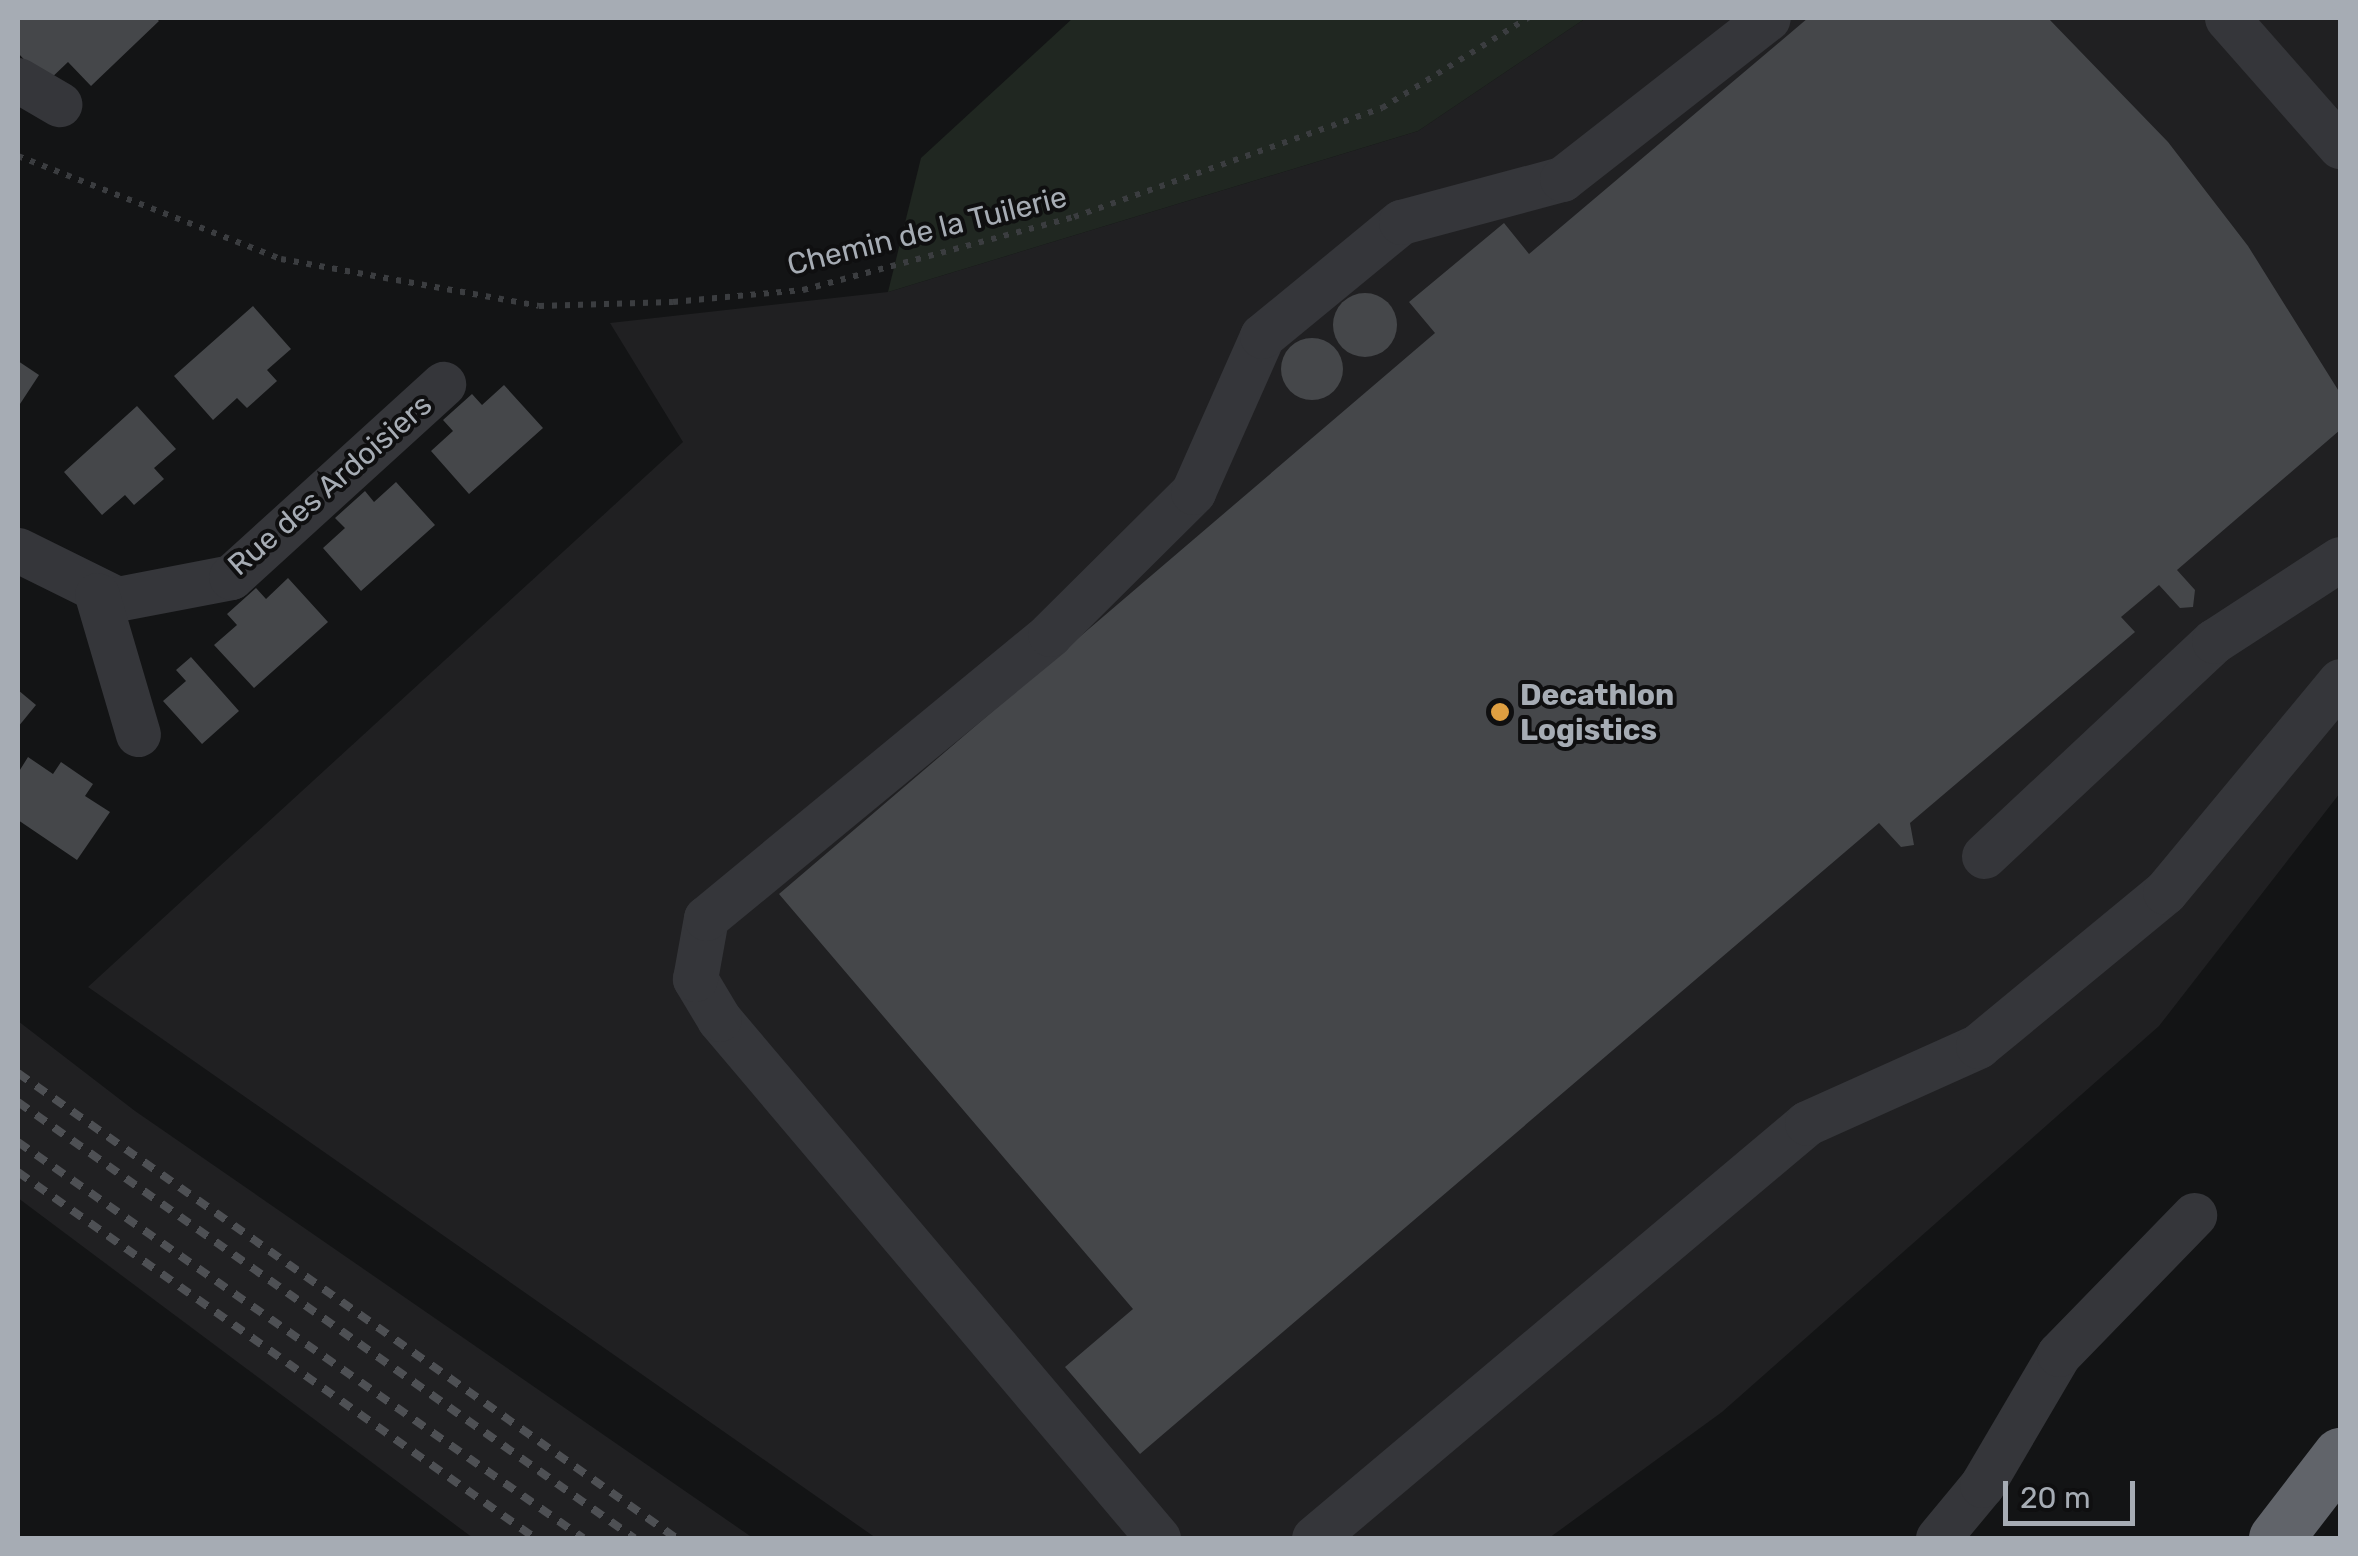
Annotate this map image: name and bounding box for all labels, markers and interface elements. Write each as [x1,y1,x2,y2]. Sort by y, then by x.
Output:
street label: Chemin de la Tuilerie [783,179,1071,283]
street label: Rue des Ardoisiers [221,387,439,583]
place label: Decathlon Logistics [1520,677,1674,748]
marker: Decathlon Logistics [1489,701,1511,723]
scale bar [2008,1461,2140,1523]
text: 20 m [2020,1480,2091,1516]

